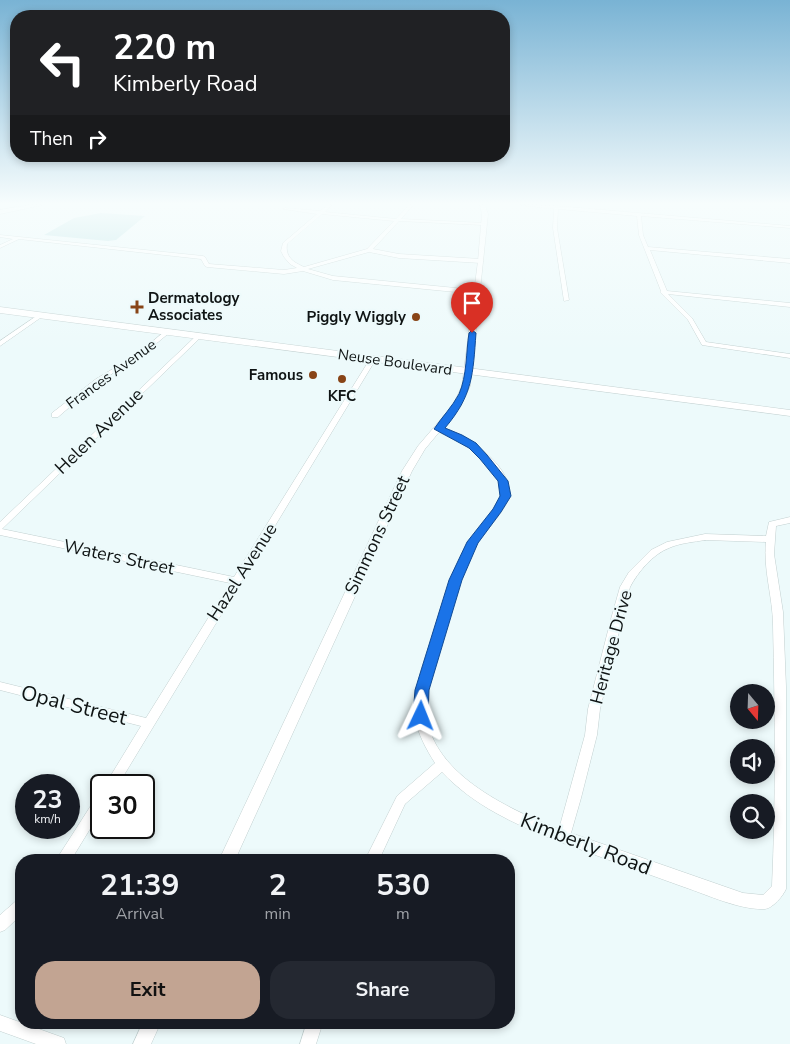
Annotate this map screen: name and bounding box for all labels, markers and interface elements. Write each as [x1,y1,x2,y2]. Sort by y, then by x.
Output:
text: 220 m [113,24,216,71]
icon: left [30,30,95,95]
text: Kimberly Road [113,69,258,99]
icon: right [83,125,111,153]
text: Then [30,126,73,152]
pin [451,282,493,333]
place label: Dermatology Associates [148,288,240,325]
icon: arrive [458,289,486,317]
marker: Dermatology Associates [130,300,144,314]
place label: Piggly Wiggly [307,307,406,327]
marker: Piggly Wiggly [410,311,422,323]
street label: Frances Avenue [62,335,160,413]
street label: Neuse Boulevard [337,344,453,380]
place label: Famous [249,365,303,385]
marker: Famous [307,369,319,381]
marker: KFC [336,373,348,385]
street label: Helen Avenue [50,383,148,479]
place label: KFC [328,386,356,406]
street label: Simmons Street [339,471,415,598]
street label: Hazel Avenue [201,518,283,626]
street label: Waters Street [61,534,177,581]
street label: Heritage Drive [584,587,638,707]
street label: Opal Street [18,678,131,732]
north arrow [730,684,775,729]
map controls [730,684,775,839]
position arrow [394,689,446,741]
button: sound [730,739,775,784]
speed limit sign: 30 [90,774,155,839]
text: 23 [32,783,63,817]
button: search [730,794,775,839]
street label: Kimberly Road [517,806,655,882]
text: km/h [34,811,61,827]
text: 21:39 [100,865,179,906]
text: 2 [269,865,287,906]
text: 530 [376,865,430,906]
text: Arrival [116,903,164,925]
text: min [264,903,291,925]
text: m [396,903,410,925]
button: Exit [35,961,260,1019]
button: Share [270,961,495,1019]

